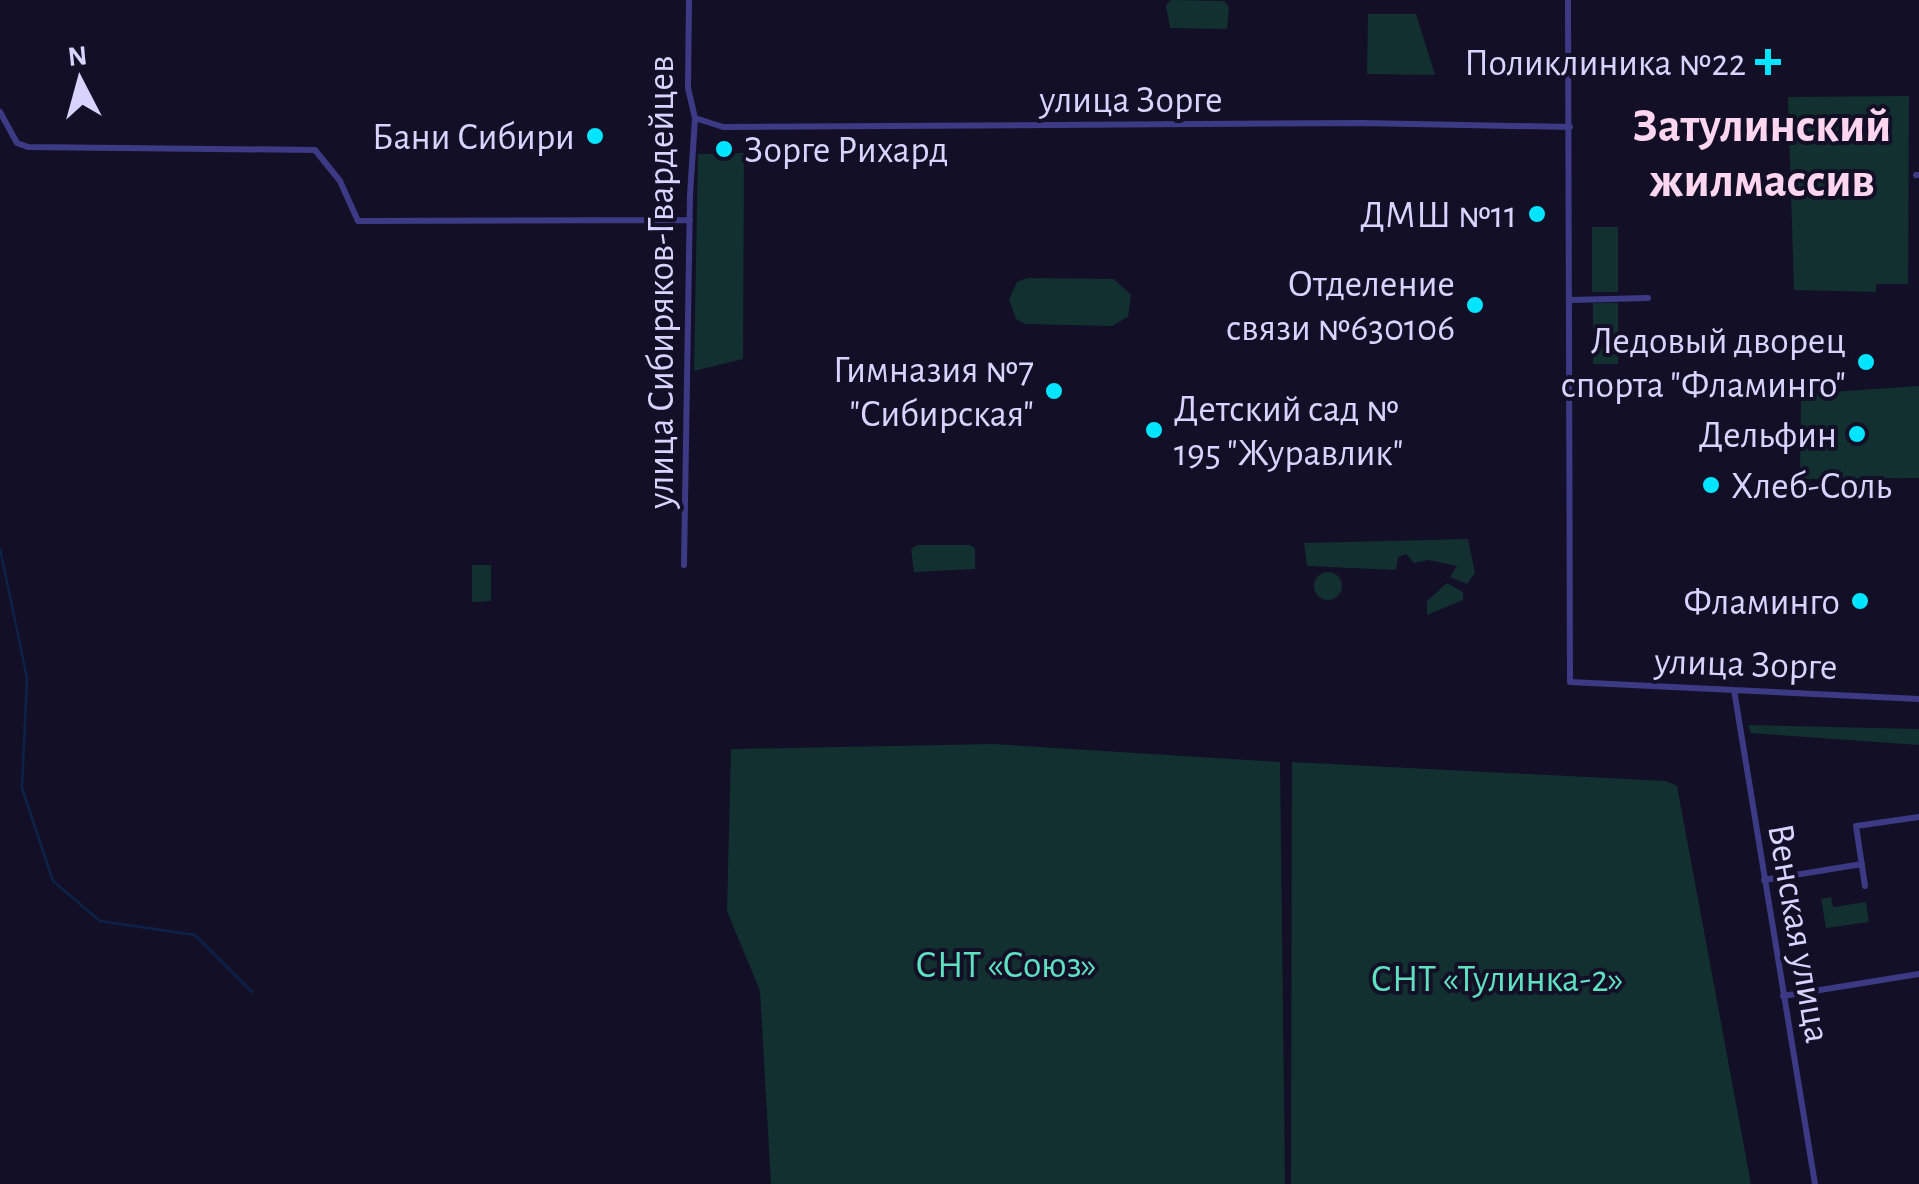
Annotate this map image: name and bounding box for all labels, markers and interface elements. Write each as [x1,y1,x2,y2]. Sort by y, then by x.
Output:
north arrow [30,30,130,130]
text: N [66,42,89,72]
place label: Поликлиника №22 [1464,45,1746,83]
marker: Поликлиника №22 [1755,49,1781,75]
street label: улица Сибиряков-Гвардейцев [643,55,681,510]
street label: улица Зорге [1038,82,1223,120]
district label: Затулинский жилмассив [1633,103,1891,206]
place label: Бани Сибири [372,119,575,157]
marker: Бани Сибири [584,125,606,147]
place label: Зорге Рихард [744,132,948,170]
marker: Зорге Рихард [713,138,735,160]
place label: ДМШ №11 [1360,197,1517,235]
marker: ДМШ №11 [1526,203,1548,225]
place label: Отделение связи №630106 [1226,266,1455,348]
marker: Отделение связи №630106 [1464,294,1486,316]
place label: Ледовый дворец спорта "Фламинго" [1561,323,1846,405]
marker: Ледовый дворец спорта "Фламинго" [1855,351,1877,373]
place label: Гимназия №7 "Сибирская" [833,352,1034,434]
marker: Гимназия №7 "Сибирская" [1043,380,1065,402]
place label: Детский сад № 195 "Журавлик" [1174,391,1403,473]
place label: Дельфин [1699,417,1837,455]
marker: Детский сад № 195 "Журавлик" [1143,419,1165,441]
marker: Дельфин [1846,423,1868,445]
place label: Хлеб-Соль [1731,468,1892,506]
marker: Хлеб-Соль [1700,474,1722,496]
place label: Фламинго [1683,584,1840,622]
marker: Фламинго [1849,590,1871,612]
street label: улица Зорге [1653,643,1838,687]
street label: Венская улица [1760,821,1836,1046]
park label: СНТ «Союз» [915,947,1097,985]
park label: СНТ «Тулинка-2» [1371,961,1623,999]

